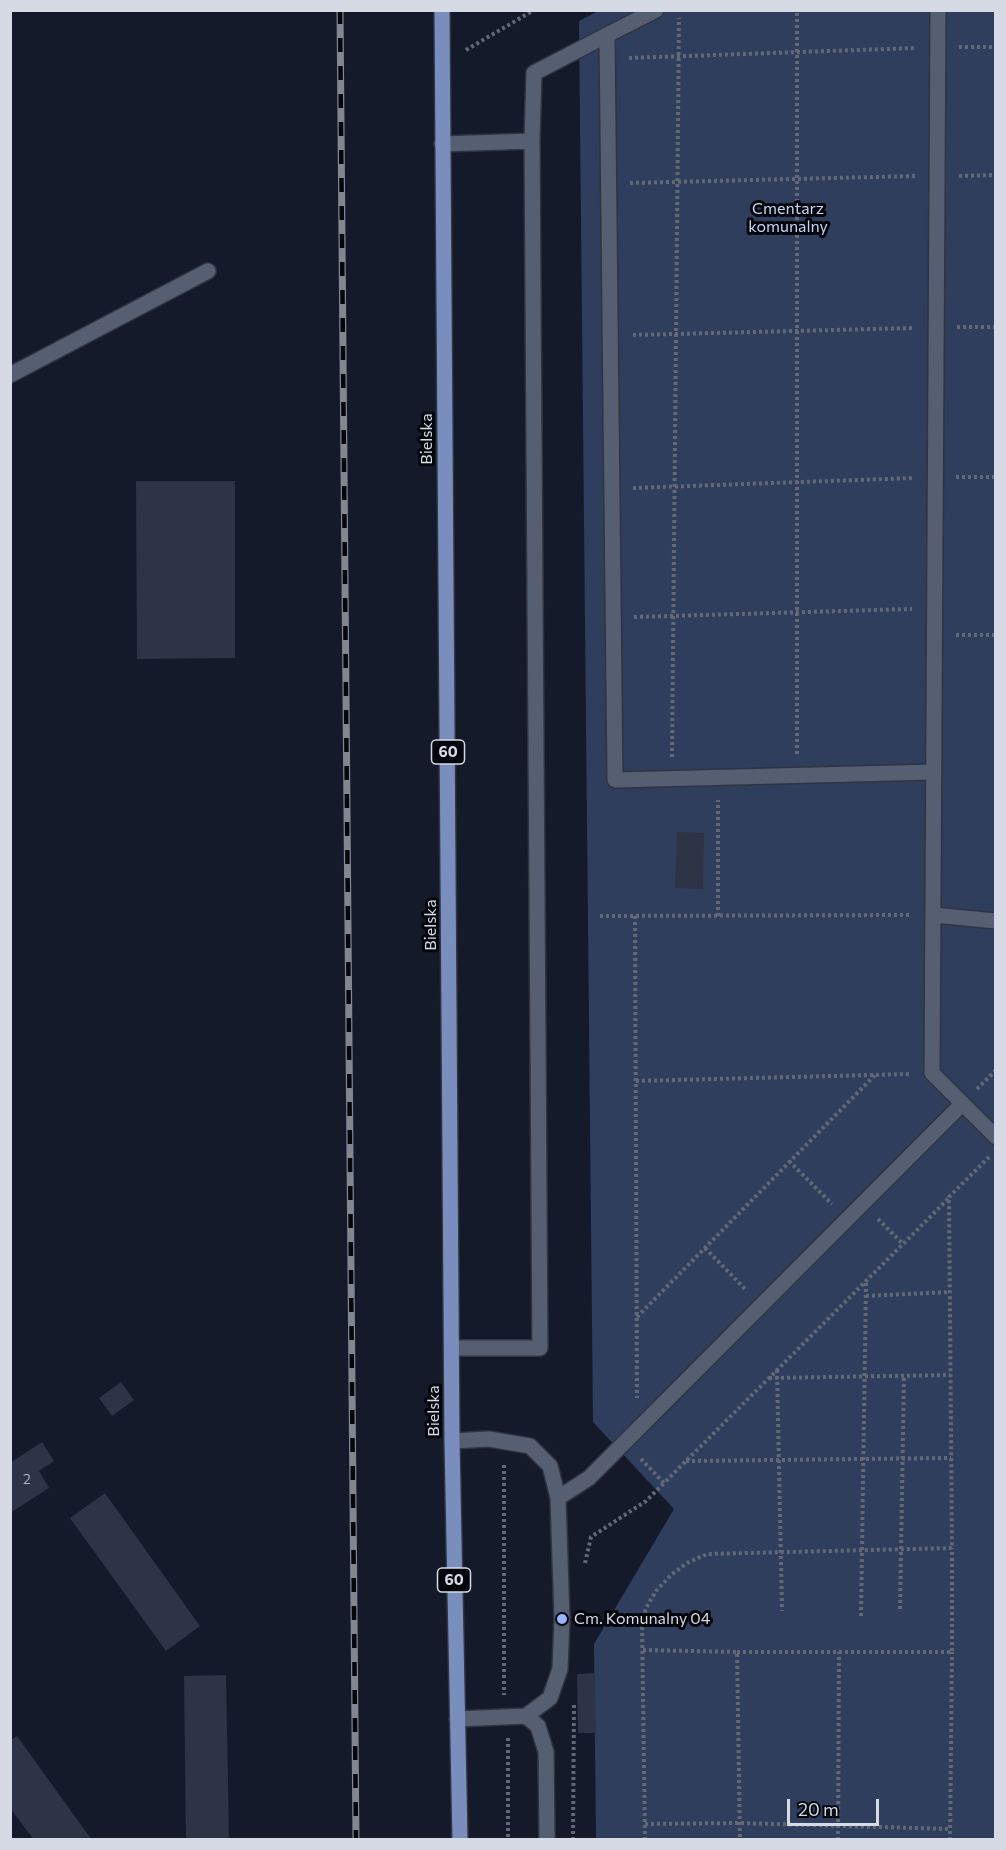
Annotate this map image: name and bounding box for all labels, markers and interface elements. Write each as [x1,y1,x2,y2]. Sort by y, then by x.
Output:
park label: Cmentarz komunalny [748,199,828,237]
street label: Bielska [417,413,437,465]
road number: 60 [432,740,464,764]
street label: Bielska [421,899,441,951]
street label: Bielska [424,1385,444,1437]
house number: 2 [23,1471,31,1487]
road number: 60 [438,1568,470,1592]
place label: Cm. Komunalny 04 [574,1609,710,1629]
marker: Cm. Komunalny 04 [555,1612,569,1626]
scale bar [790,1787,882,1825]
text: 20 m [798,1798,839,1820]

